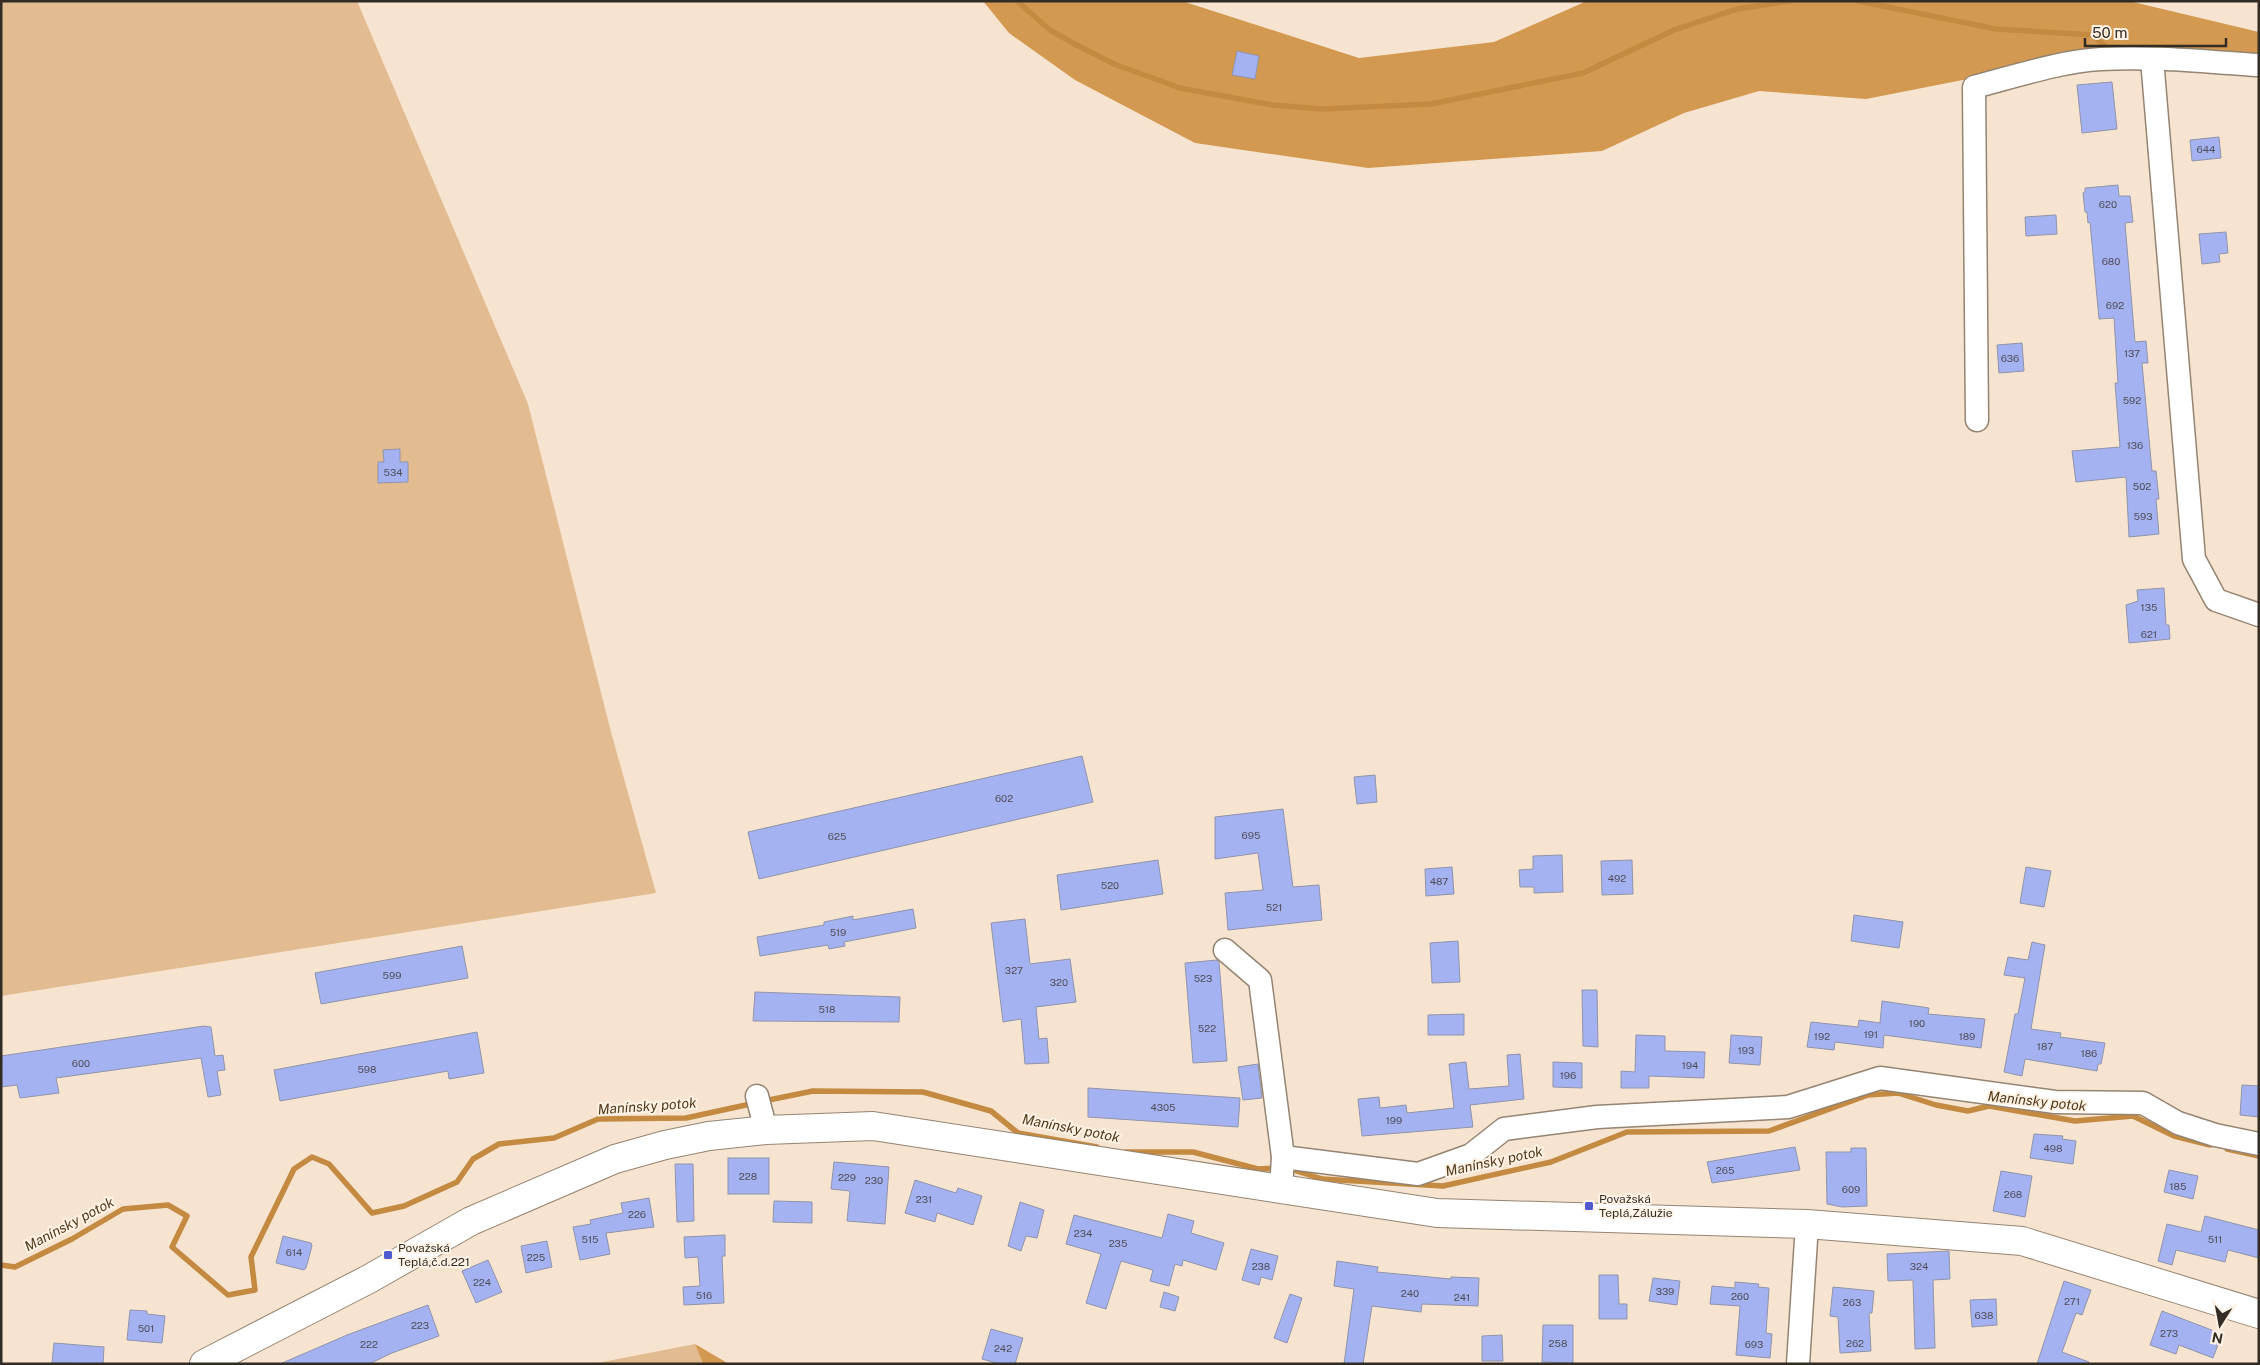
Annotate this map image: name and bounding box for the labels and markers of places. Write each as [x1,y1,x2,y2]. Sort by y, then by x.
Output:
place label: Považská Teplá,Zálužie [1599,1192,1673,1220]
marker: Považská Teplá,Zálužie [1583,1200,1595,1212]
place label: Považská Teplá,č.d.221 [398,1241,470,1269]
marker: Považská Teplá,č.d.221 [382,1249,394,1261]

